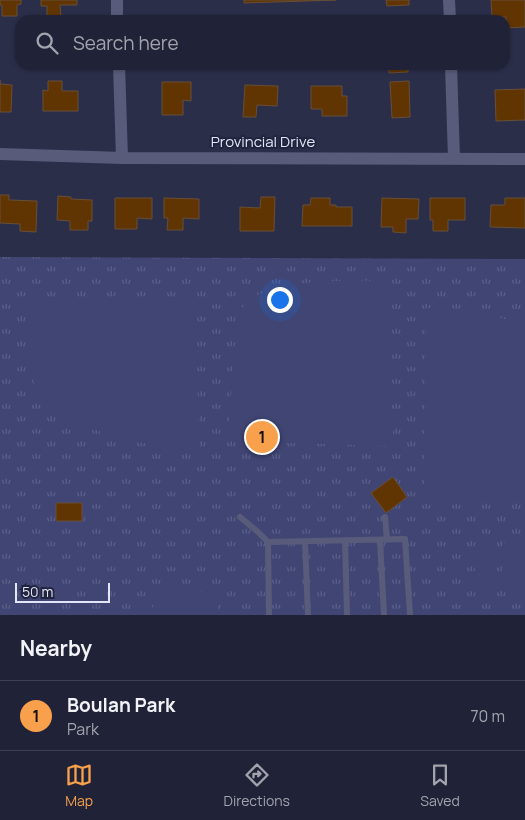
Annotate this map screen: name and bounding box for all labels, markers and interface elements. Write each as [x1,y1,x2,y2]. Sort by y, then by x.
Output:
search box [15,15,510,70]
icon: search [33,29,61,57]
text: Search here [73,30,179,56]
street label: Provincial Drive [211,131,315,152]
your location [267,287,293,313]
pin: 1 [246,418,278,456]
scale bar [15,580,110,603]
text: 50 m [22,582,53,601]
text: Nearby [20,634,92,662]
text: Boulan Park [67,692,175,718]
text: 1 [32,705,40,727]
text: 70 m [470,705,505,727]
text: Park [67,718,99,740]
tab: Map [65,761,93,810]
tab: Directions [224,761,290,810]
tab: Saved [420,761,460,810]

